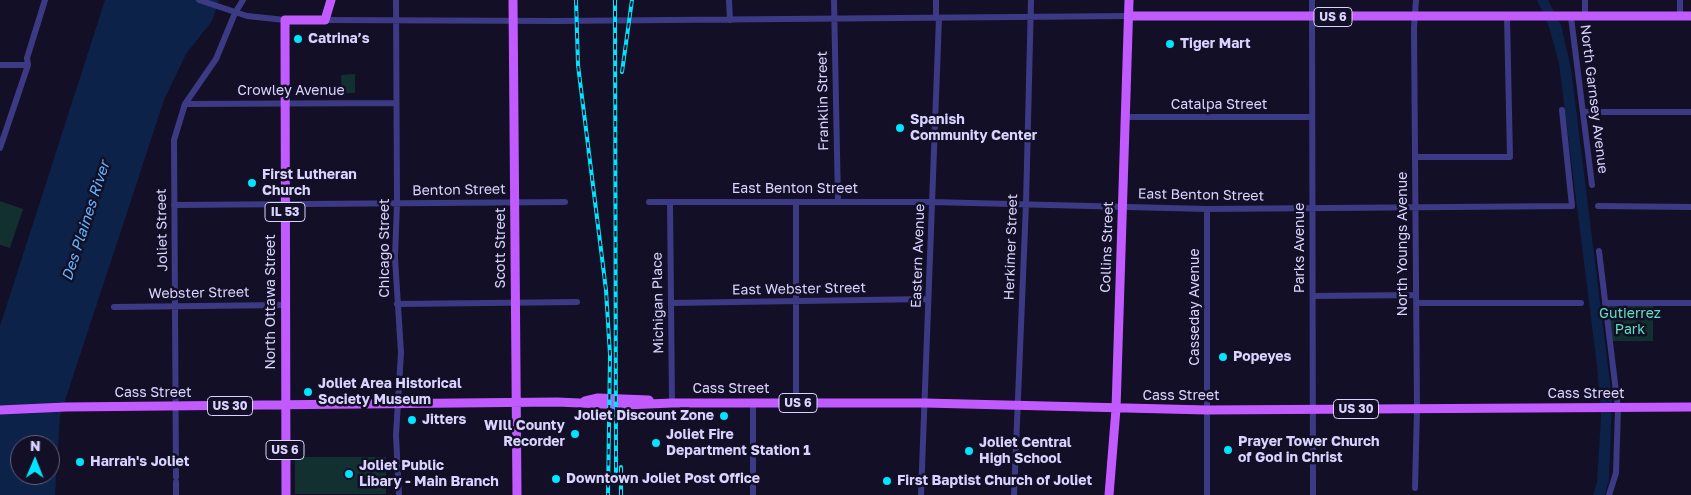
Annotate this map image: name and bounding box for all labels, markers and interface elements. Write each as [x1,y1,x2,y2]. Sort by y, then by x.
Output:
road number: US 6 [1314,8,1352,26]
street label: North Garnsey Avenue [1577,23,1611,175]
place label: Catrina’s [308,31,370,47]
marker: Catrina’s [292,33,304,45]
place label: Tiger Mart [1180,36,1251,52]
marker: Tiger Mart [1164,38,1176,50]
street label: Franklin Street [814,51,832,151]
street label: Crowley Avenue [237,83,345,99]
street label: Catalpa Street [1171,97,1267,113]
place label: Spanish Community Center [910,112,1037,144]
marker: Spanish Community Center [894,122,906,134]
water label: Des Plaines River [58,159,114,283]
place label: First Lutheran Church [262,167,357,200]
street label: North Youngs Avenue [1395,172,1411,316]
marker: First Lutheran Church [246,177,258,189]
street label: Benton Street [412,181,506,199]
street label: East Benton Street [732,181,858,197]
street label: East Benton Street [1138,185,1264,205]
street label: Joliet Street [153,188,171,272]
street label: Herkimer Street [1001,193,1021,301]
street label: Chicago Street [377,198,393,298]
street label: Collins Street [1097,201,1117,293]
road number: IL 53 [265,202,305,222]
street label: Parks Avenue [1292,203,1308,293]
street label: Eastern Avenue [908,204,928,308]
street label: Scott Street [493,208,509,288]
street label: North Ottawa Street [263,234,279,370]
street label: Casseday Avenue [1187,248,1203,366]
street label: Michigan Place [649,252,667,354]
street label: East Webster Street [732,279,866,299]
street label: Webster Street [148,284,250,302]
park label: Gutierrez Park [1599,306,1661,338]
place label: Popeyes [1233,349,1291,365]
marker: Popeyes [1217,351,1229,363]
place label: Joliet Area Historical Society Museum [318,376,462,408]
street label: Cass Street [692,381,770,397]
street label: Cass Street [114,385,192,401]
marker: Joliet Area Historical Society Museum [302,386,314,398]
street label: Cass Street [1547,386,1625,402]
street label: Cass Street [1142,388,1220,404]
road number: US 6 [779,393,817,412]
road number: US 30 [208,396,252,416]
road number: US 30 [1334,399,1378,418]
place label: Joliet Discount Zone [574,408,714,424]
marker: Joliet Discount Zone [718,410,730,422]
place label: Jitters [422,412,466,428]
marker: Jitters [406,414,418,426]
place label: WIll County Recorder [484,418,565,451]
place label: Joliet Fire Department Station 1 [666,427,810,460]
marker: WIll County Recorder [569,428,581,440]
place label: Prayer Tower Church of God in Christ [1238,434,1379,467]
north arrow [10,435,60,485]
place label: Joliet Central High School [979,435,1072,468]
text: N [30,437,41,454]
marker: Joliet Fire Department Station 1 [650,437,662,449]
road number: US 6 [266,440,304,460]
marker: Prayer Tower Church of God in Christ [1222,444,1234,456]
marker: Joliet Central High School [963,445,975,457]
place label: Harrah's Joliet [90,454,189,470]
marker: Harrah's Joliet [74,456,86,468]
place label: Joliet Public Libary - Main Branch [359,458,499,491]
marker: Joliet Public Libary - Main Branch [343,468,355,480]
place label: Downtown Joliet Post Office [566,471,760,487]
marker: Downtown Joliet Post Office [550,473,562,485]
place label: First Baptist Church of Joliet [897,473,1092,489]
marker: First Baptist Church of Joliet [881,475,893,487]

